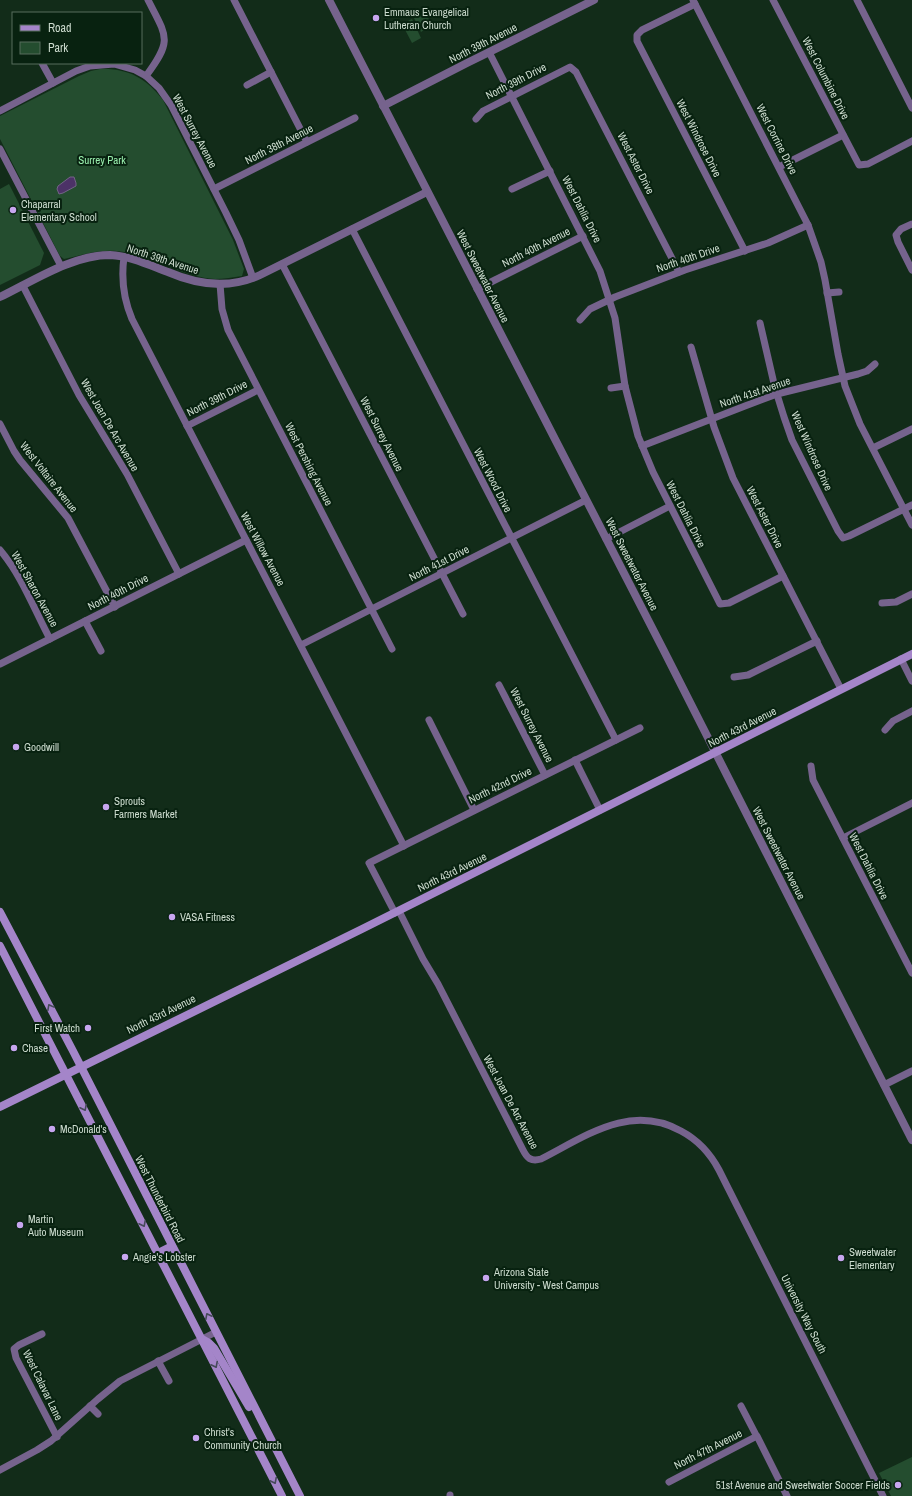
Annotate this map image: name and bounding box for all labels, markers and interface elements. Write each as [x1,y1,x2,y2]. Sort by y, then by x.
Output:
place label: Emmaus Evangelical Lutheran Church [384,5,469,32]
legend [12,12,142,64]
marker: Emmaus Evangelical Lutheran Church [371,13,381,23]
text: Road [48,20,72,36]
street label: North 39th Avenue [447,20,519,66]
street label: West Columbine Drive [799,34,853,122]
text: Park [48,40,68,56]
street label: North 39th Drive [483,60,549,102]
street label: West Surrey Avenue [170,92,220,170]
street label: West Windrose Drive [673,97,725,179]
street label: West Corrine Drive [753,101,801,177]
street label: North 38th Avenue [243,121,315,167]
street label: West Aster Drive [614,130,658,196]
park label: Surrey Park [78,153,126,167]
street label: West Dahlia Drive [559,173,605,245]
place label: Chaparral Elementary School [21,197,97,224]
marker: Chaparral Elementary School [8,205,18,215]
street label: North 40th Avenue [500,224,572,270]
street label: West Sweetwater Avenue [453,227,513,325]
street label: North 39th Avenue [125,241,201,277]
street label: North 40th Drive [654,241,722,275]
street label: North 41st Avenue [718,373,792,411]
street label: West Joan De Arc Avenue [78,376,142,474]
street label: North 39th Drive [184,377,250,419]
street label: West Surrey Avenue [357,394,407,474]
street label: West Windrose Drive [788,409,836,493]
street label: West Pershing Avenue [282,420,336,508]
street label: West Voltaire Avenue [17,439,81,515]
street label: West Wood Drive [471,445,515,515]
street label: West Dahlia Drive [663,478,709,550]
street label: West Aster Drive [743,484,787,550]
street label: West Willow Avenue [238,510,288,588]
street label: West Sweetwater Avenue [602,515,662,613]
street label: North 41st Drive [407,542,471,584]
street label: West Sharon Avenue [8,549,62,629]
street label: North 40th Drive [85,571,151,613]
street label: West Surrey Avenue [507,685,557,765]
street label: North 43rd Avenue [705,704,779,750]
place label: Goodwill [24,740,59,754]
marker: Goodwill [11,742,21,752]
street label: North 42nd Drive [466,764,534,806]
place label: Sprouts Farmers Market [114,794,178,821]
marker: Sprouts Farmers Market [101,802,111,812]
street label: West Sweetwater Avenue [749,804,809,902]
street label: West Dahlia Drive [846,830,892,902]
street label: North 43rd Avenue [415,849,489,895]
place label: VASA Fitness [180,910,235,924]
marker: VASA Fitness [167,912,177,922]
street label: North 43rd Avenue [124,991,198,1037]
one-way arrow [47,1004,55,1011]
place label: First Watch [34,1021,80,1035]
marker: First Watch [83,1023,93,1033]
place label: Chase [22,1041,48,1055]
marker: Chase [9,1043,19,1053]
street label: West Joan De Arc Avenue [480,1053,542,1151]
one-way arrow [79,1104,87,1112]
place label: McDonald's [60,1122,107,1136]
marker: McDonald's [47,1124,57,1134]
street label: West Thunderbird Road [132,1153,188,1245]
place label: Martin Auto Museum [27,1212,84,1239]
marker: Martin Auto Museum [15,1220,25,1230]
one-way arrow [138,1220,146,1227]
place label: Sweetwater Elementary [849,1245,896,1272]
place label: Angie's Lobster [132,1250,195,1264]
marker: Angie's Lobster [120,1252,130,1262]
marker: Sweetwater Elementary [836,1253,846,1263]
place label: Arizona State University - West Campus [493,1265,600,1292]
street label: University Way South [778,1272,830,1356]
marker: Arizona State University - West Campus [481,1273,491,1283]
one-way arrow [205,1313,213,1320]
street label: West Calavar Lane [20,1348,66,1422]
one-way arrow [210,1361,217,1368]
place label: Christ's Community Church [204,1425,282,1452]
street label: North 47th Avenue [672,1426,744,1472]
marker: Christ's Community Church [191,1433,201,1443]
one-way arrow [269,1477,277,1484]
place label: 51st Avenue and Sweetwater Soccer Fields [716,1478,890,1492]
marker: 51st Avenue and Sweetwater Soccer Fields [893,1480,903,1490]

